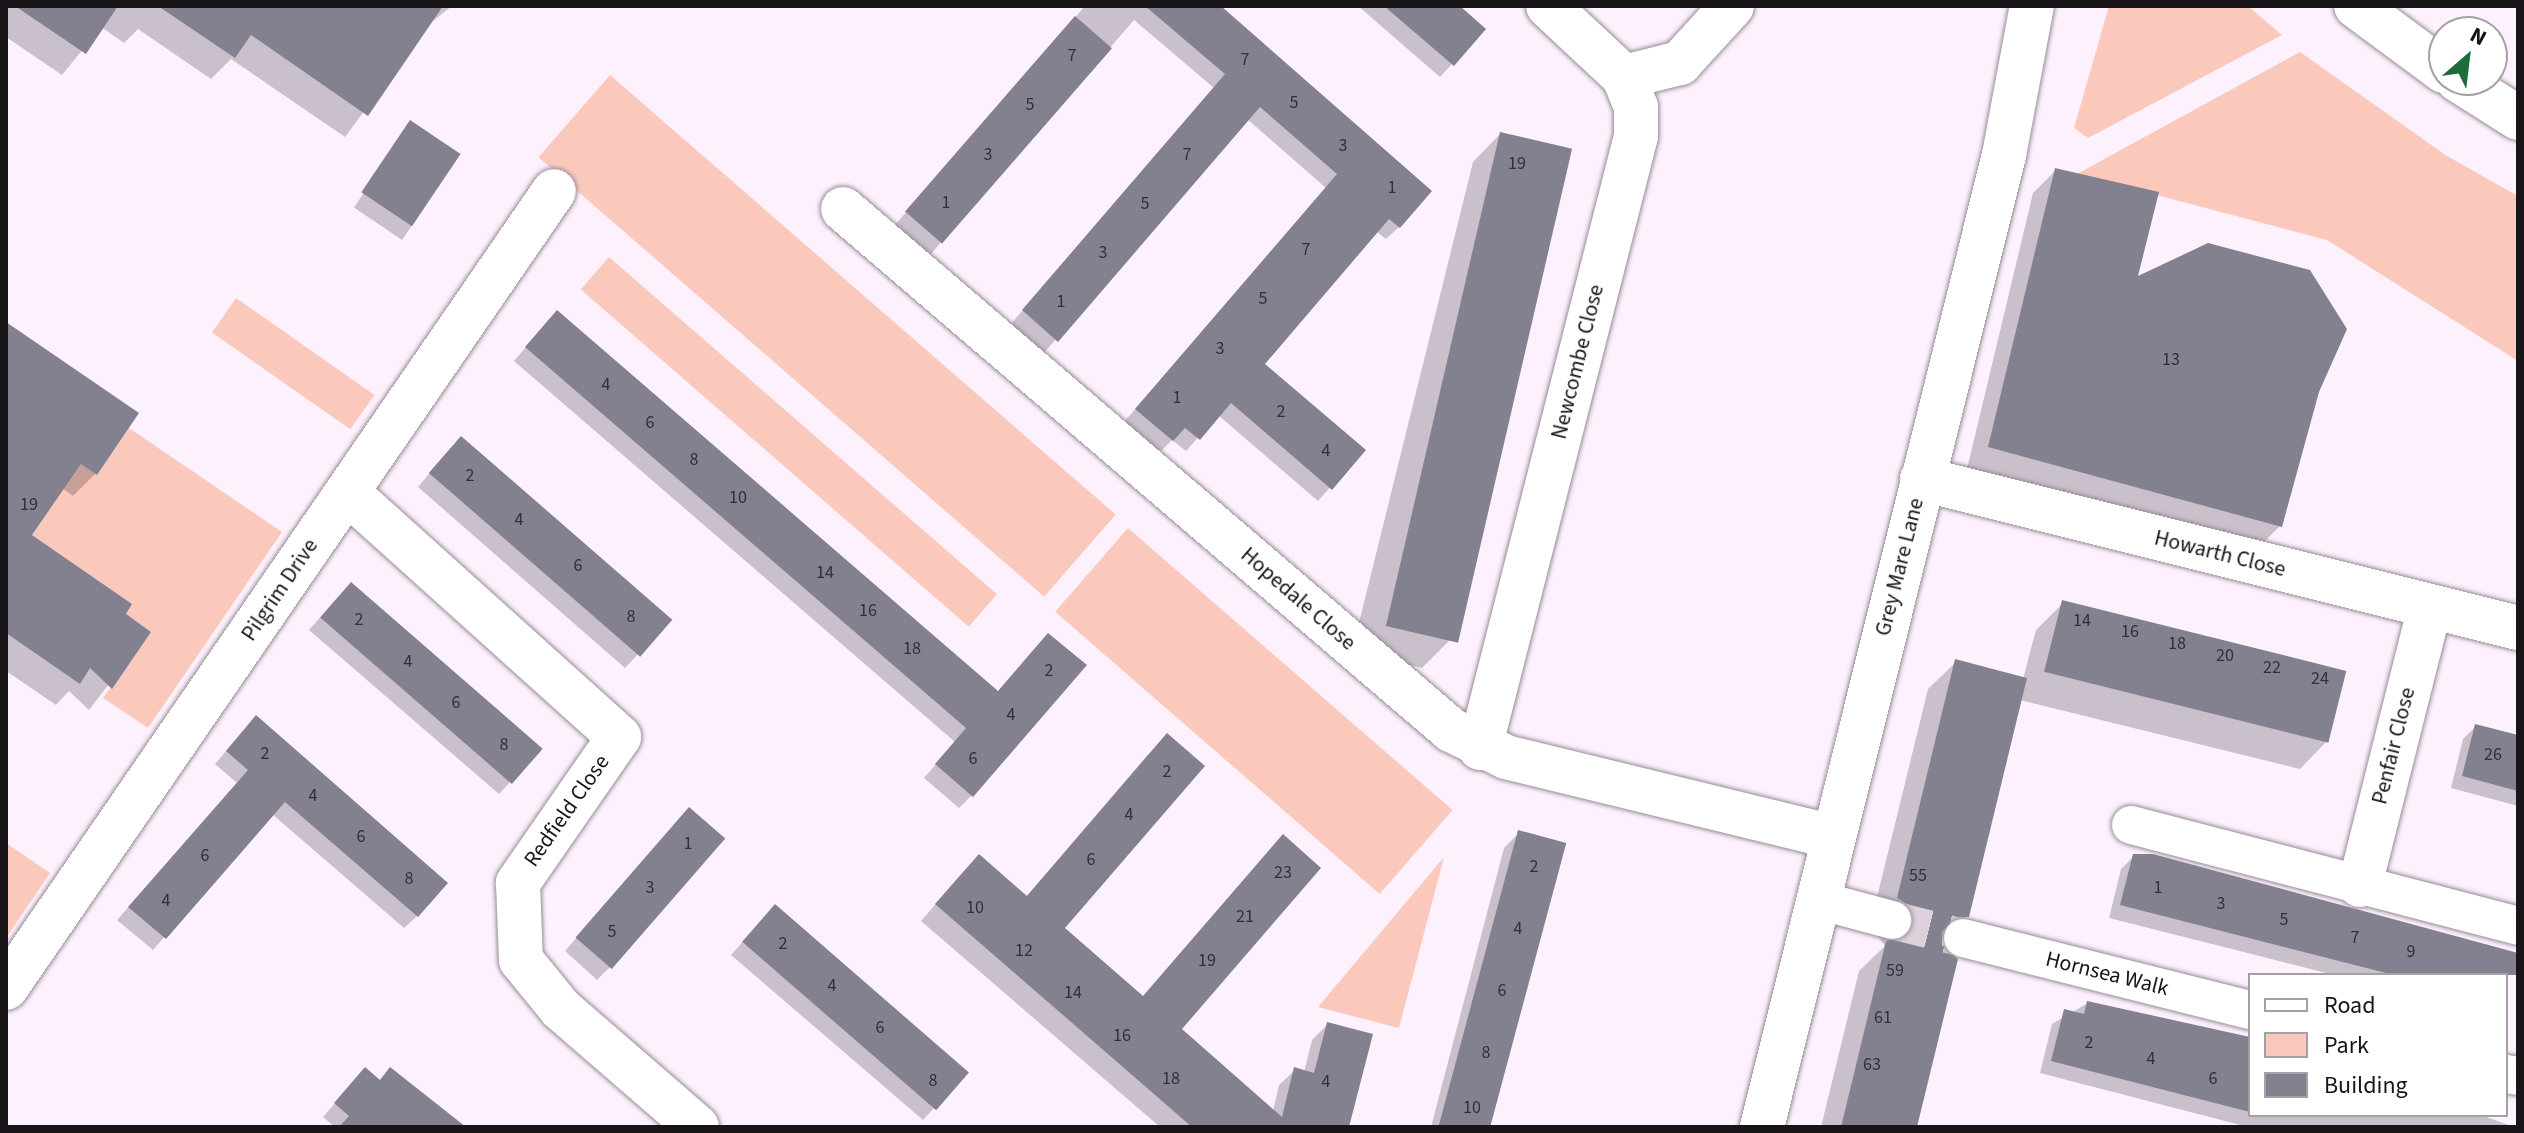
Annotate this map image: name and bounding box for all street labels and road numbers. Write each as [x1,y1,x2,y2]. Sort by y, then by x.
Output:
street label: Newcombe Close [1546,282,1610,442]
street label: Grey Mare Lane [1870,495,1930,639]
street label: Howarth Close [2152,525,2288,583]
street label: Pilgrim Drive [236,534,324,646]
street label: Hopedale Close [1235,542,1361,656]
street label: Penfair Close [2367,685,2421,807]
street label: Redfield Close [519,750,615,872]
street label: Hornsea Walk [2043,946,2171,1002]

